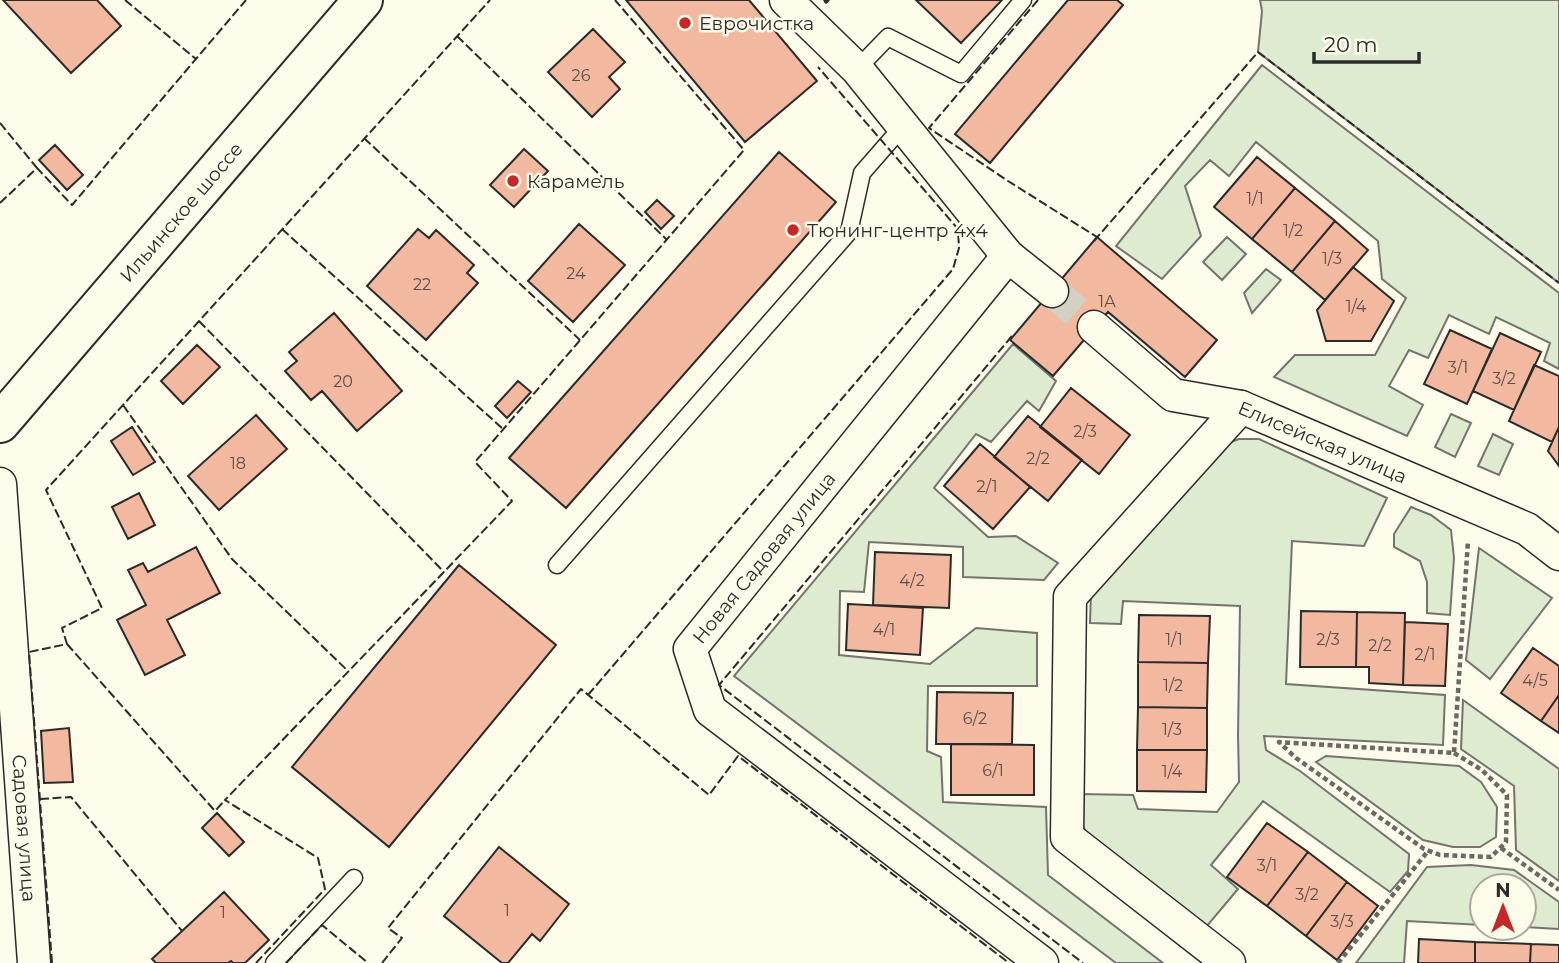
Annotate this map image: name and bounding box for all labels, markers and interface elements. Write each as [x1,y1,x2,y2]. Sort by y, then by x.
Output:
place label: Еврочистка [699,12,814,35]
marker: Еврочистка [677,15,693,31]
scale bar [1314,21,1419,65]
text: 20 m [1324,32,1378,57]
house number: 26 [572,66,591,85]
street label: Ильинское шоссе [115,137,247,287]
place label: Карамель [527,170,625,193]
marker: Карамель [505,173,521,189]
house number: 1/1 [1246,189,1264,208]
place label: Тюнинг-центр 4х4 [807,219,988,242]
house number: 1/2 [1283,221,1303,240]
marker: Тюнинг-центр 4х4 [785,222,801,238]
house number: 1/3 [1322,249,1342,268]
house number: 24 [566,264,586,283]
house number: 22 [413,275,431,294]
house number: 1А [1098,292,1116,311]
house number: 1/4 [1346,297,1367,316]
house number: 3/1 [1448,358,1468,377]
house number: 3/2 [1492,369,1516,388]
house number: 20 [333,372,353,391]
street label: Елисейская улица [1235,396,1411,488]
house number: 2/3 [1073,422,1097,441]
house number: 2/2 [1026,449,1050,468]
house number: 18 [230,454,246,473]
street label: Новая Садовая улица [688,468,840,648]
house number: 2/1 [977,477,997,496]
house number: 4/2 [899,571,925,590]
house number: 4/1 [873,620,895,639]
house number: 1/1 [1165,630,1183,649]
house number: 2/3 [1316,630,1340,649]
house number: 2/2 [1368,636,1392,655]
house number: 2/1 [1415,645,1435,664]
house number: 4/5 [1522,671,1548,690]
house number: 1/2 [1163,676,1183,695]
house number: 6/2 [963,709,987,728]
house number: 1/3 [1162,720,1182,739]
street label: Садовая улица [8,754,41,903]
house number: 6/1 [982,761,1004,780]
house number: 1/4 [1162,762,1183,781]
house number: 3/1 [1257,856,1277,875]
north arrow [1468,872,1538,942]
text: N [1495,879,1511,902]
house number: 3/2 [1295,885,1319,904]
house number: 1 [504,901,510,920]
house number: 1 [220,903,226,922]
house number: 3/3 [1330,912,1354,931]

